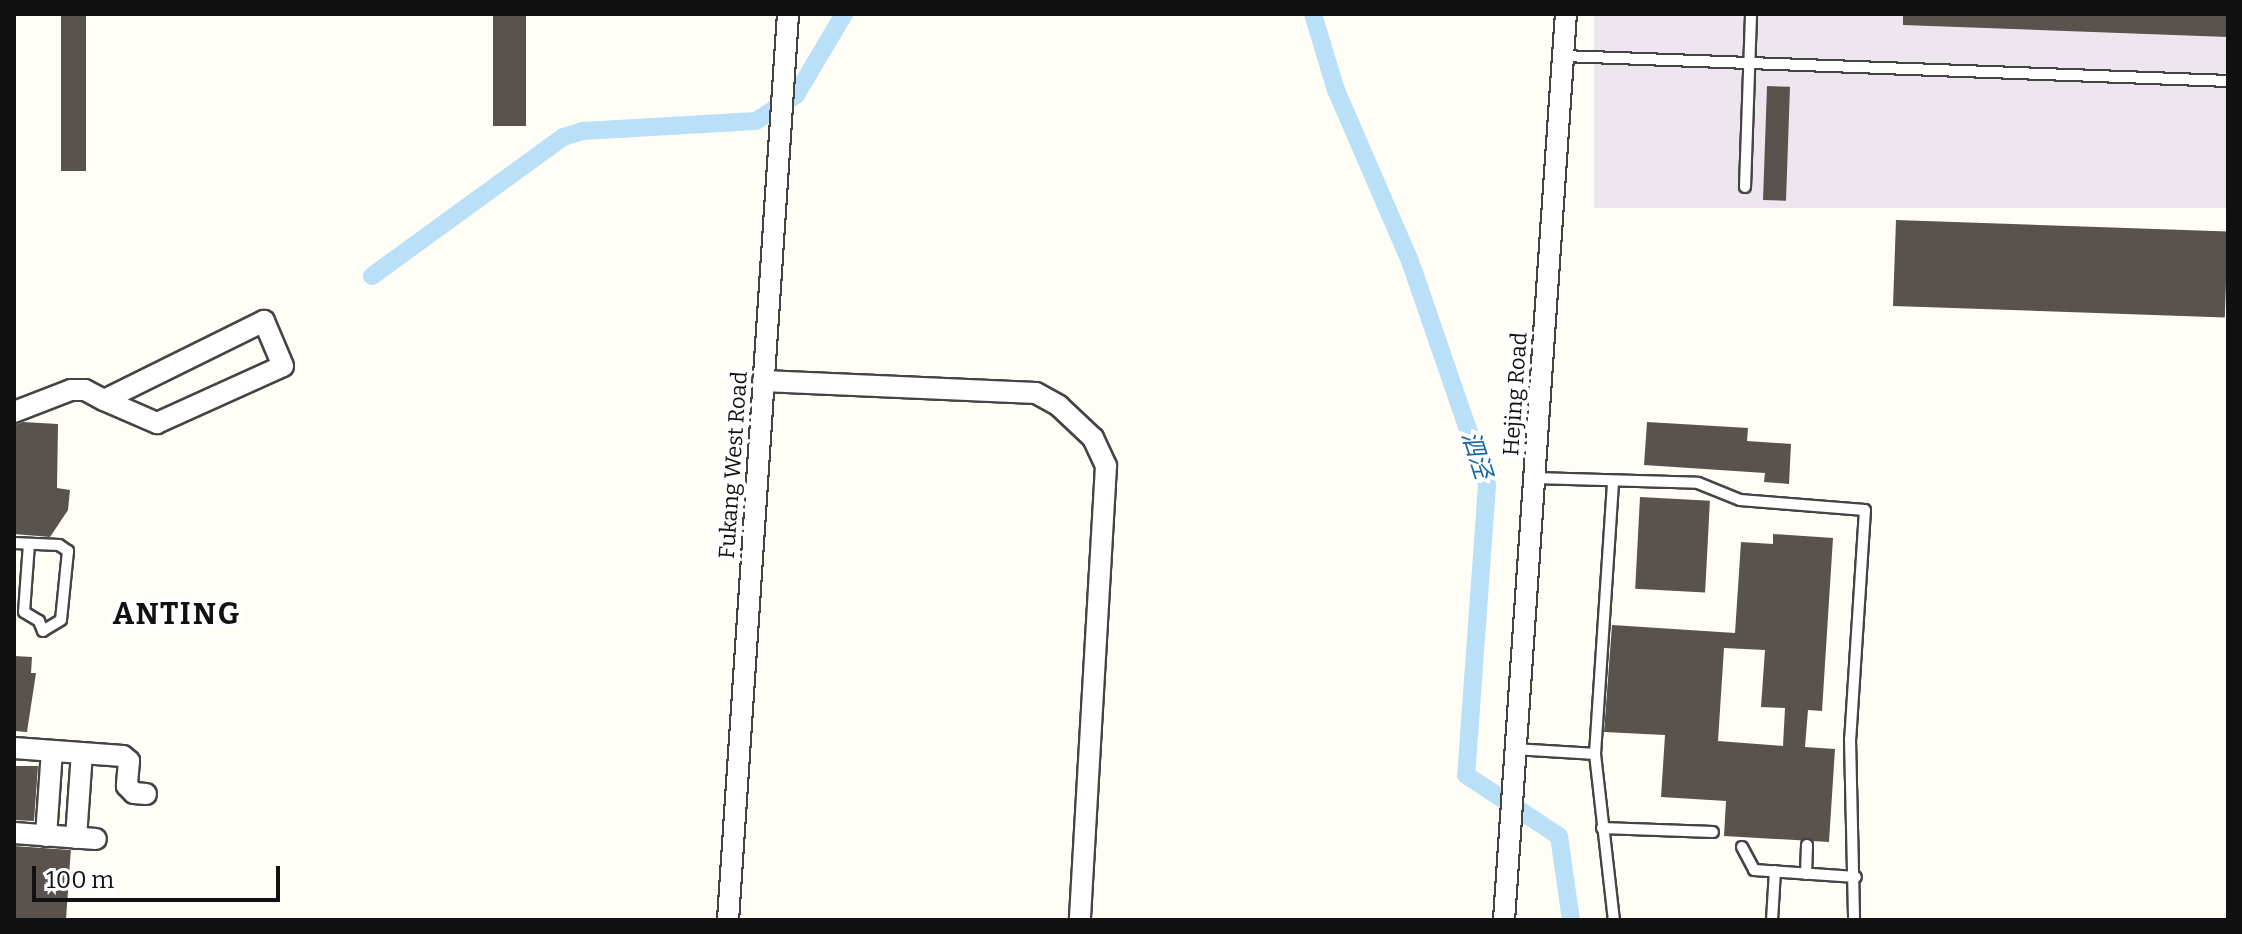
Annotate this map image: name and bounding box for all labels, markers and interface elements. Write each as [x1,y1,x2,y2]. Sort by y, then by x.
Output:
street label: Hejing Road [1498,331,1532,457]
street label: Fukang West Road [713,370,753,560]
water label: 泗泾 [1455,428,1497,482]
district label: ANTING [113,596,241,632]
scale bar [36,850,284,900]
text: 100 m [46,866,114,894]

